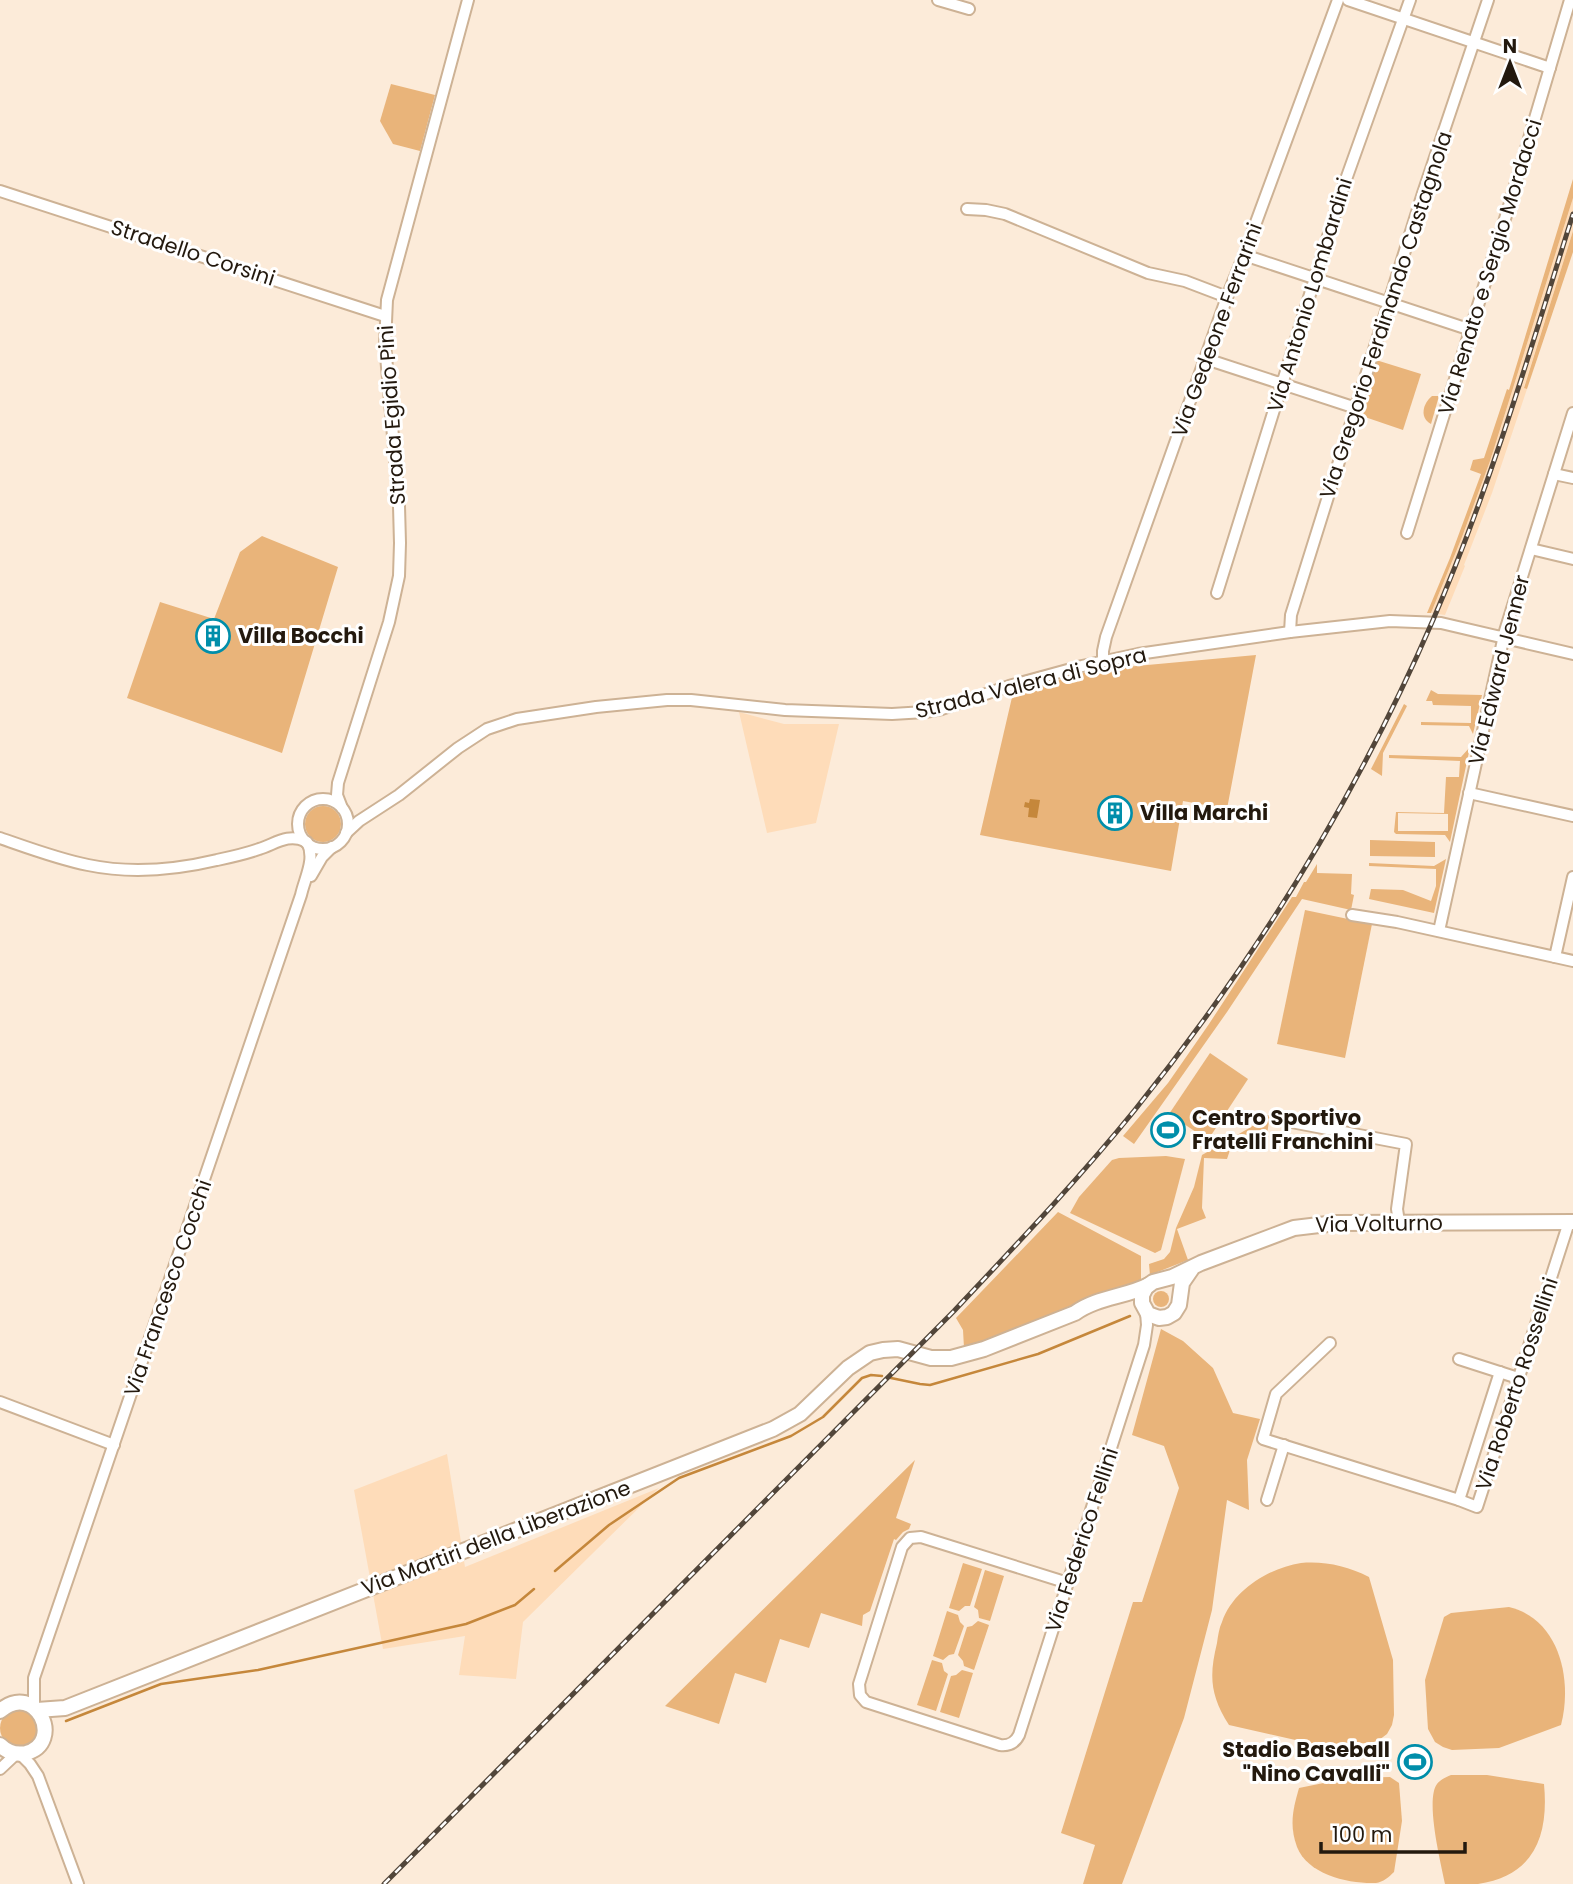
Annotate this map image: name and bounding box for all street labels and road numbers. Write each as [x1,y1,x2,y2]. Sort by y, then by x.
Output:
street label: Via Renato e Sergio Mordacci [1431,115,1548,418]
street label: Via Gregorio Ferdinando Castagnola [1312,127,1459,502]
street label: Via Antonio Lombardini [1260,174,1359,416]
street label: Stradello Corsini [107,212,279,293]
street label: Via Gedeone Ferrarini [1164,219,1269,441]
street label: Strada Egidio Pini [371,324,412,506]
street label: Via Edward Jenner [1461,572,1536,768]
street label: Strada Valera di Sopra [912,640,1149,725]
street label: Via Francesco Cocchi [117,1176,218,1400]
street label: Via Volturno [1315,1208,1443,1239]
street label: Via Roberto Rossellini [1468,1274,1565,1494]
street label: Via Federico Fellini [1038,1444,1125,1636]
street label: Via Martiri della Liberazione [357,1473,635,1602]

